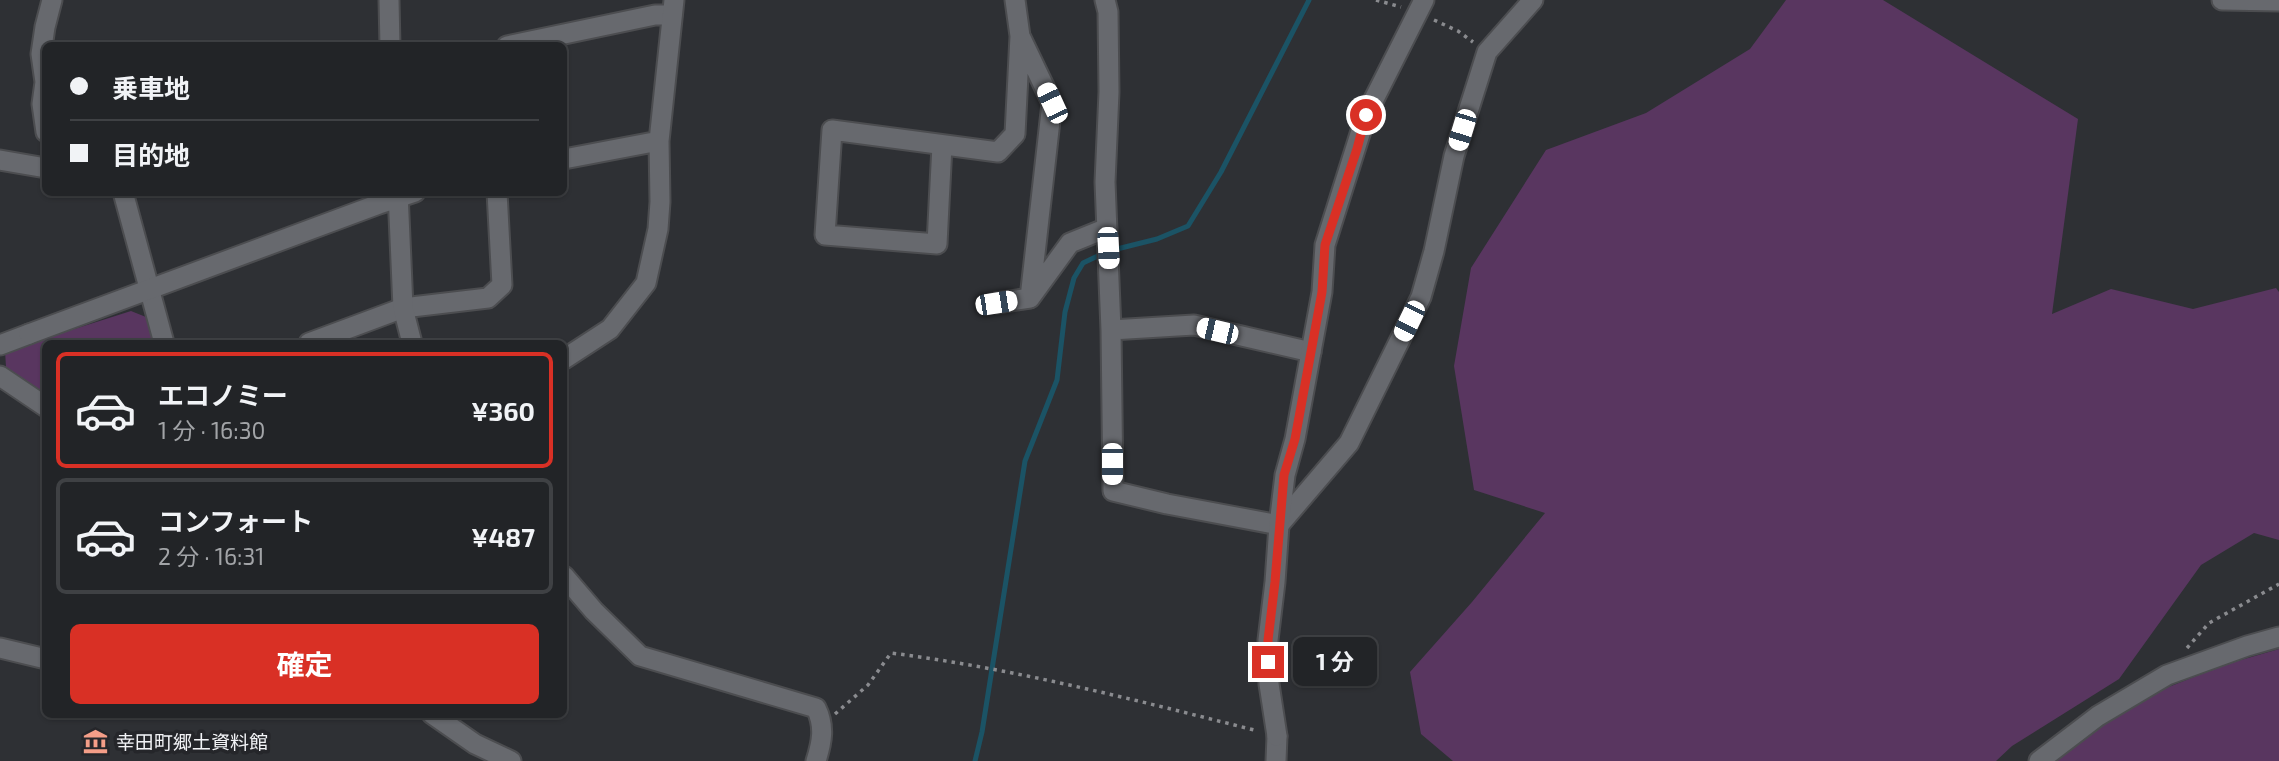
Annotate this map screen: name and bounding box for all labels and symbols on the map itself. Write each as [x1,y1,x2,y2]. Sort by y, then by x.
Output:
car [1034,80,1071,126]
route start [1350,99,1382,131]
car [1446,107,1479,153]
car [1097,226,1120,270]
car [974,289,1019,317]
car [1391,298,1428,344]
car [1195,316,1240,346]
car [1102,443,1123,485]
callout: 1 分 [1292,638,1376,686]
route end [1252,646,1284,678]
museum icon: 幸田町郷土資料館 [82,727,110,755]
place label: 幸田町郷土資料館 [116,730,268,753]

